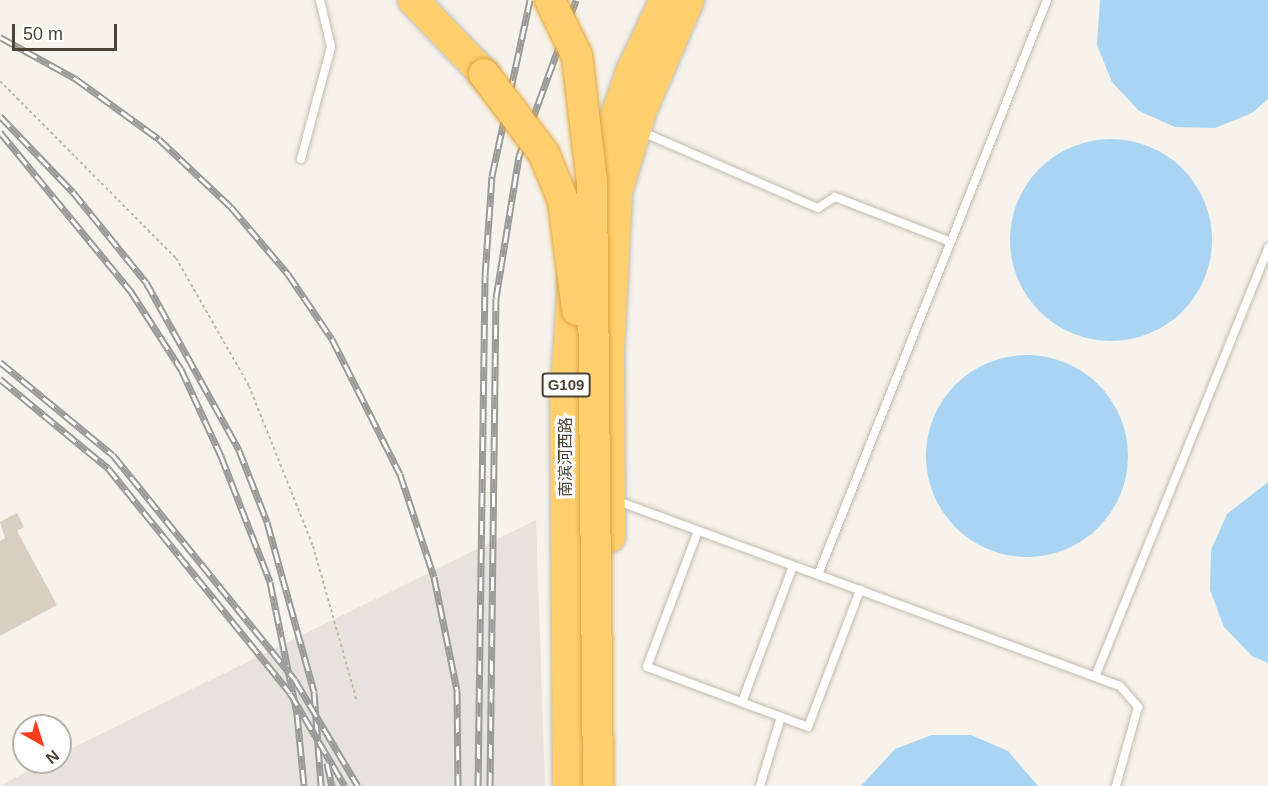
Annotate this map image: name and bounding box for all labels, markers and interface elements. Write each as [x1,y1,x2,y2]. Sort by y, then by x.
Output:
scale bar [15,12,120,50]
text: 50 m [23,24,63,44]
road number: G109 [540,373,592,397]
street label: 南滨河西路 [556,417,576,497]
north arrow [12,714,72,774]
text: N [43,747,62,767]

